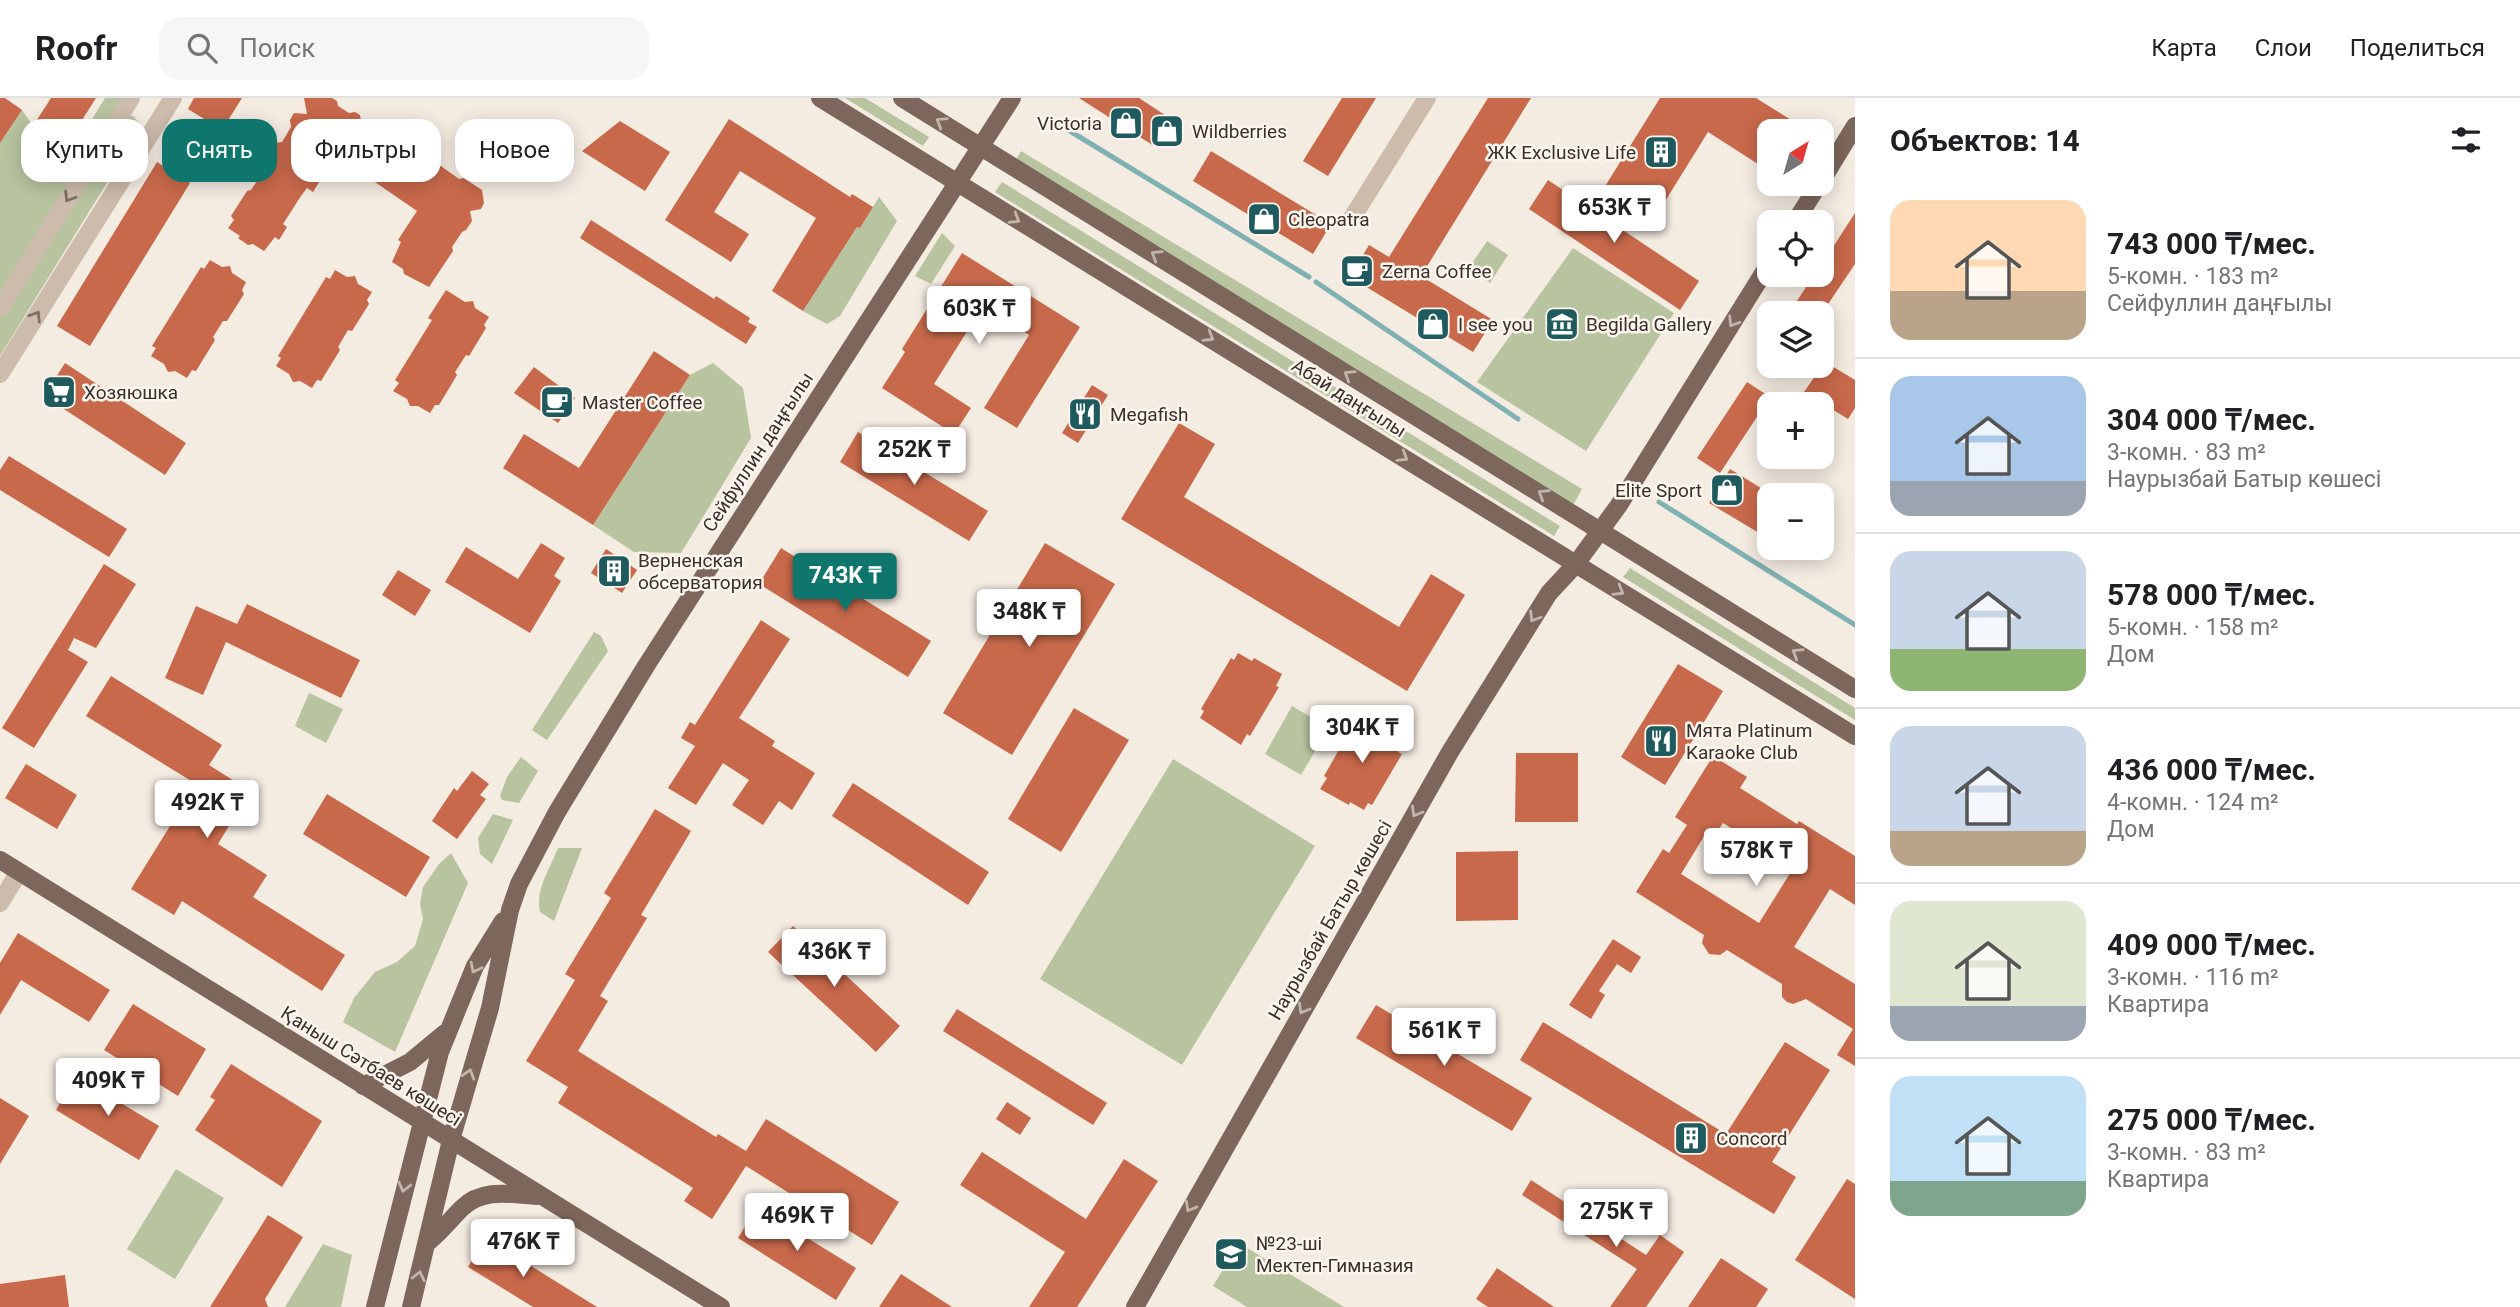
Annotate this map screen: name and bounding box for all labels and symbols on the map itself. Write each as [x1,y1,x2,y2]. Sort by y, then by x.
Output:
shop icon: Victoria [1107,104,1145,142]
place label: Victoria [1037,112,1102,135]
shop icon: Wildberries [1148,112,1186,150]
one-way arrow [936,118,949,131]
north arrow [1757,119,1834,196]
place label: Wildberries [1192,120,1287,143]
building icon: ЖК Exclusive Life [1642,133,1680,171]
place label: ЖК Exclusive Life [1487,141,1636,164]
pin: 653K ₸ [1557,186,1671,245]
one-way arrow [64,190,77,203]
shop icon: Cleopatra [1245,200,1283,238]
place label: Cleopatra [1288,208,1370,231]
one-way arrow [1008,210,1021,223]
one-way arrow [1150,250,1163,263]
cafe icon: Zerna Coffee [1338,252,1376,290]
place label: Zerna Coffee [1382,260,1492,283]
pin: 603K ₸ [922,286,1036,346]
shop icon: I see you [1414,305,1452,343]
museum icon: Begilda Gallery [1543,305,1581,343]
one-way arrow [28,310,41,323]
place label: I see you [1458,313,1533,336]
place label: Begilda Gallery [1586,313,1712,336]
one-way arrow [1729,315,1742,328]
one-way arrow [1202,329,1215,342]
street label: Абай даңғылы [1287,354,1411,442]
street label: Сейфуллин даңғылы [698,368,818,536]
one-way arrow [1344,370,1357,383]
supermarket icon: Хозяюшка [40,373,78,411]
place label: Хозяюшка [84,381,178,404]
cafe icon: Master Coffee [538,383,576,421]
place label: Master Coffee [582,391,703,414]
restaurant icon: Megafish [1066,395,1104,433]
place label: Megafish [1110,403,1188,426]
pin: 252K ₸ [857,428,971,487]
one-way arrow [1396,449,1409,462]
shop icon: Elite Sport [1708,471,1746,509]
place label: Elite Sport [1615,479,1702,502]
one-way arrow [1537,490,1550,503]
place label: Верненская обсерватория [638,549,763,594]
building icon: Верненская обсерватория [595,552,633,590]
pin: 743K ₸ [788,554,902,613]
one-way arrow [1612,582,1625,595]
pin: 348K ₸ [972,589,1086,649]
one-way arrow [1529,610,1542,623]
one-way arrow [1792,648,1805,661]
pin: 304K ₸ [1305,706,1419,765]
place label: Мята Platinum Karaoke Club [1686,719,1812,764]
restaurant icon: Мята Platinum Karaoke Club [1642,722,1680,760]
pin: 492K ₸ [150,780,264,840]
one-way arrow [1411,804,1424,817]
street label: Наурызбай Батыр көшесі [1263,816,1397,1024]
pin: 578K ₸ [1699,828,1813,888]
pin: 436K ₸ [777,930,891,989]
one-way arrow [470,961,484,973]
street label: Қаныш Сәтбаев көшесі [277,1001,465,1131]
one-way arrow [1298,1002,1311,1015]
pin: 561K ₸ [1387,1009,1501,1068]
pin: 409K ₸ [51,1058,165,1118]
one-way arrow [461,1069,476,1081]
building icon: Concord [1672,1119,1710,1157]
place label: Concord [1716,1127,1787,1150]
one-way arrow [398,1181,412,1193]
pin: 275K ₸ [1559,1190,1673,1249]
pin: 469K ₸ [740,1194,854,1253]
one-way arrow [1185,1199,1198,1212]
pin: 476K ₸ [466,1220,580,1279]
place label: №23-ші Мектеп-Гимназия [1256,1232,1414,1277]
school or university icon: №23-ші Мектеп-Гимназия [1212,1235,1250,1273]
one-way arrow [410,1270,425,1282]

